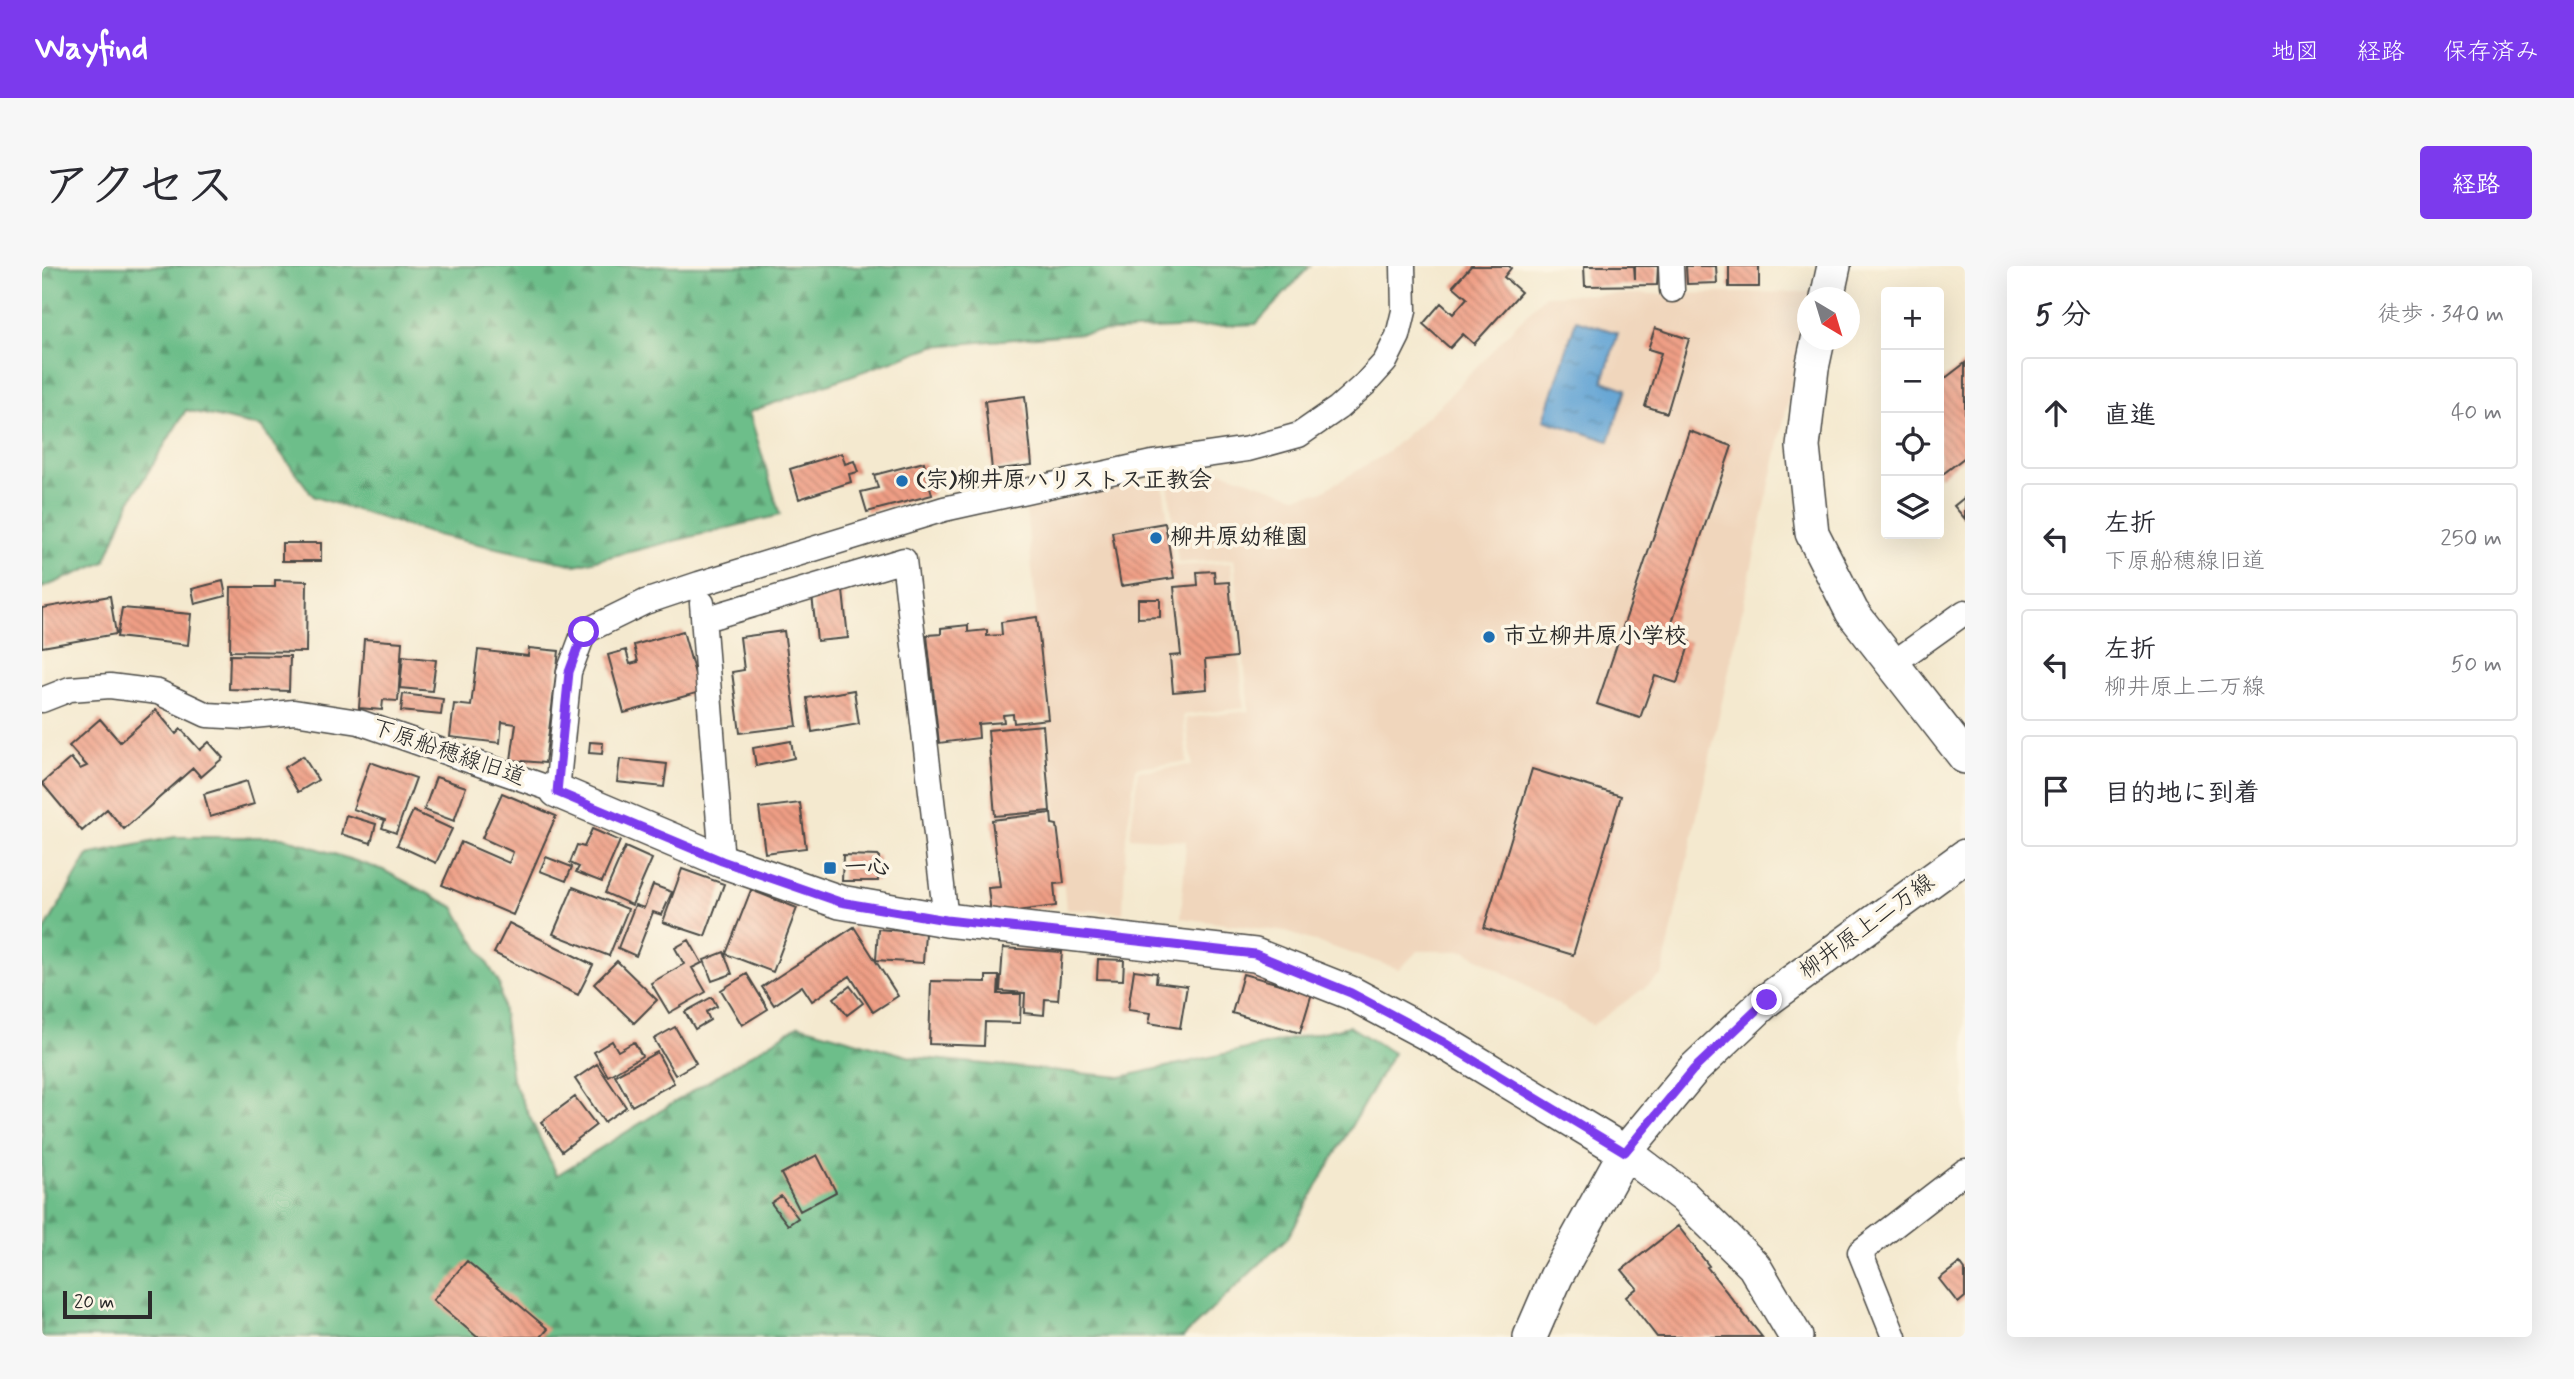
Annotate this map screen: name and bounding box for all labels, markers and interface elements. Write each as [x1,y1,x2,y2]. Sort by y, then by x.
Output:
text: Wayfind [35,27,148,71]
text: 地図 [2271,37,2319,68]
text: 経路 [2357,37,2405,68]
text: 保存済み [2443,37,2539,68]
button: 経路 [2420,146,2532,219]
text: アクセス [42,155,235,220]
north arrow [1797,287,1860,350]
map controls [1881,287,1944,539]
button: + [1881,287,1944,350]
text: 5 分 [2035,296,2091,335]
text: 徒歩 · 340 m [2378,300,2504,330]
button: − [1881,350,1944,413]
icon: ahead [2037,394,2075,432]
text: 40 m [2451,398,2502,428]
text: 直進 [2104,399,2156,433]
button: locate [1881,413,1944,476]
place label: (宗)柳井原ハリストス正教会 [916,466,1212,496]
marker: (宗)柳井原ハリストス正教会 [894,473,910,489]
button: layers [1881,476,1944,539]
text: 左折 [2104,507,2156,541]
icon: left [2037,520,2075,558]
place label: 柳井原幼稚園 [1170,523,1308,553]
text: 250 m [2440,524,2502,554]
marker: 柳井原幼稚園 [1148,530,1164,546]
text: 下原船穂線旧道 [2104,547,2265,577]
route start [568,616,599,647]
place label: 市立柳井原小学校 [1503,622,1687,652]
marker: 市立柳井原小学校 [1481,629,1497,645]
text: 左折 [2104,633,2156,667]
icon: left [2037,646,2075,684]
text: 50 m [2451,650,2502,680]
text: 柳井原上二万線 [2104,673,2265,703]
street label: 下原船穂線旧道 [367,713,529,793]
icon: arrive [2037,772,2075,810]
text: 目的地に到着 [2104,777,2260,811]
place label: 一心 [844,853,890,883]
marker: 一心 [822,860,838,876]
street label: 柳井原上二万線 [1793,868,1941,986]
route end [1751,984,1782,1015]
scale bar [63,1288,152,1320]
text: 20 m [74,1290,114,1315]

